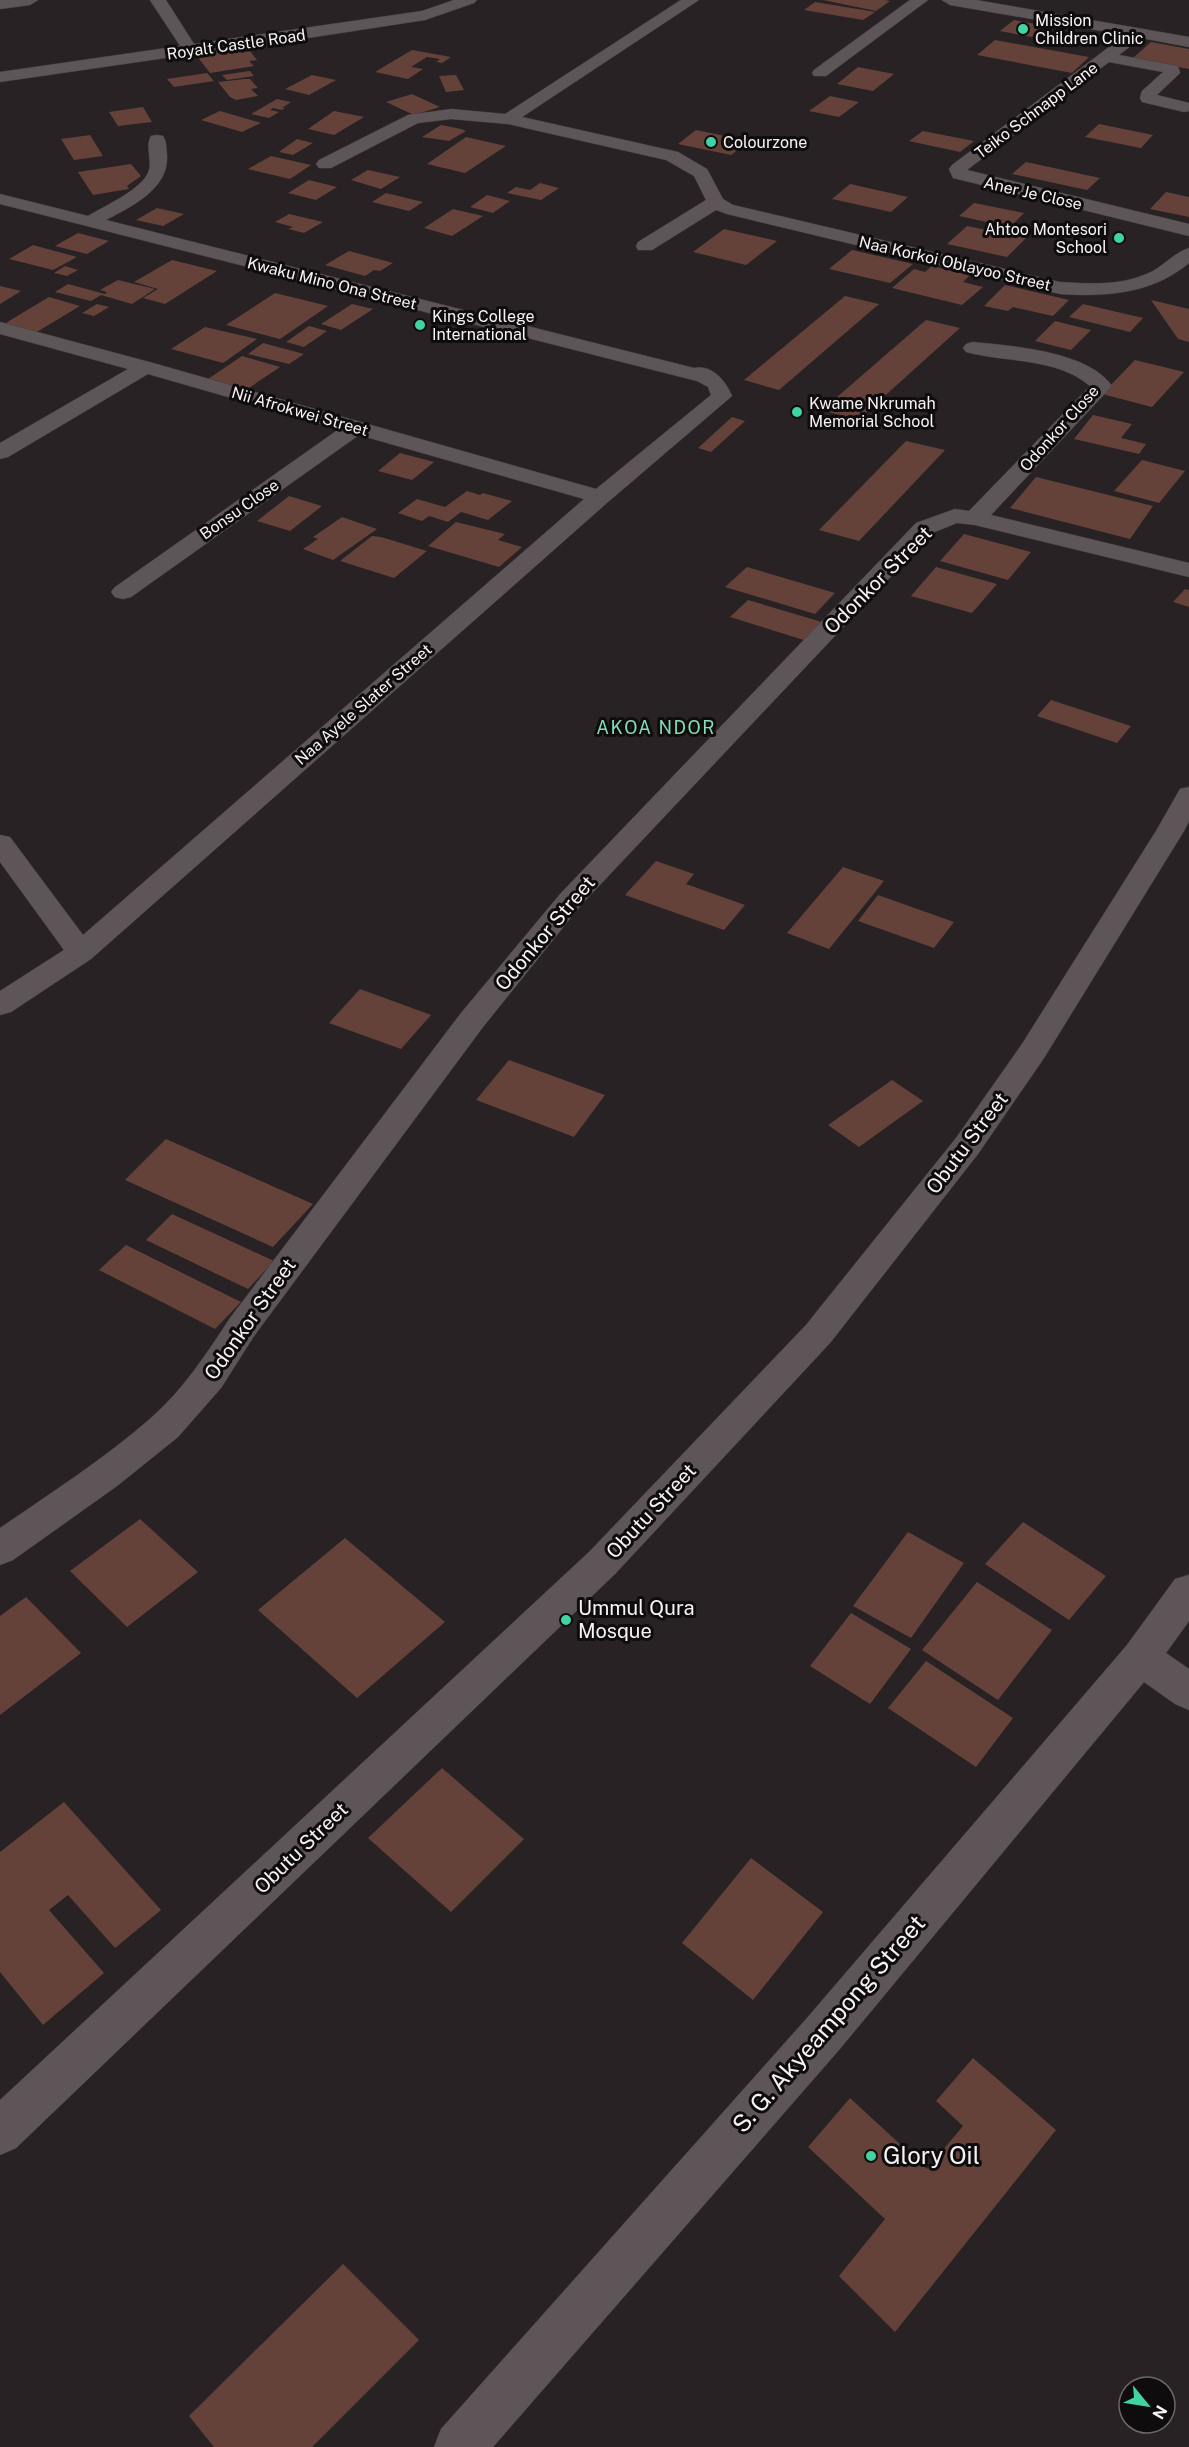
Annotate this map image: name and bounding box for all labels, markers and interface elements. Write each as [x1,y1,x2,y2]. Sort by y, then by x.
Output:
place label: Mission Children Clinic [1035,11,1143,48]
marker: Mission Children Clinic [1016,22,1030,36]
street label: Royalt Castle Road [165,25,307,64]
street label: Teiko Schnapp Lane [971,58,1101,163]
place label: Colourzone [723,133,807,152]
marker: Colourzone [704,135,718,149]
street label: Aner Je Close [982,173,1084,214]
place label: Ahtoo Montesori School [985,220,1107,257]
marker: Ahtoo Montesori School [1112,231,1126,245]
street label: Naa Korkoi Oblayoo Street [857,232,1053,295]
street label: Kwaku Mino Ona Street [245,253,419,314]
place label: Kings College International [432,307,535,344]
marker: Kings College International [413,318,427,332]
street label: Odonkor Close [1016,382,1103,475]
street label: Nii Afrokwei Street [229,383,370,440]
place label: Kwame Nkrumah Memorial School [809,394,936,431]
marker: Kwame Nkrumah Memorial School [790,405,804,419]
street label: Bonsu Close [196,475,282,544]
street label: Odonkor Street [819,521,937,639]
street label: Naa Ayele Slater Street [291,640,435,769]
district label: AKOA NDOR [596,717,716,738]
street label: Odonkor Street [490,871,600,995]
street label: Obutu Street [921,1088,1013,1198]
street label: Odonkor Street [199,1254,301,1384]
street label: Obutu Street [601,1459,701,1563]
place label: Ummul Qura Mosque [578,1596,694,1643]
marker: Ummul Qura Mosque [559,1613,573,1627]
street label: Obutu Street [249,1797,353,1899]
street label: S. G. Akyeampong Street [726,1909,930,2138]
place label: Glory Oil [883,2141,980,2169]
marker: Glory Oil [864,2149,878,2163]
north arrow [1117,2375,1177,2435]
text: N [1148,2402,1171,2422]

